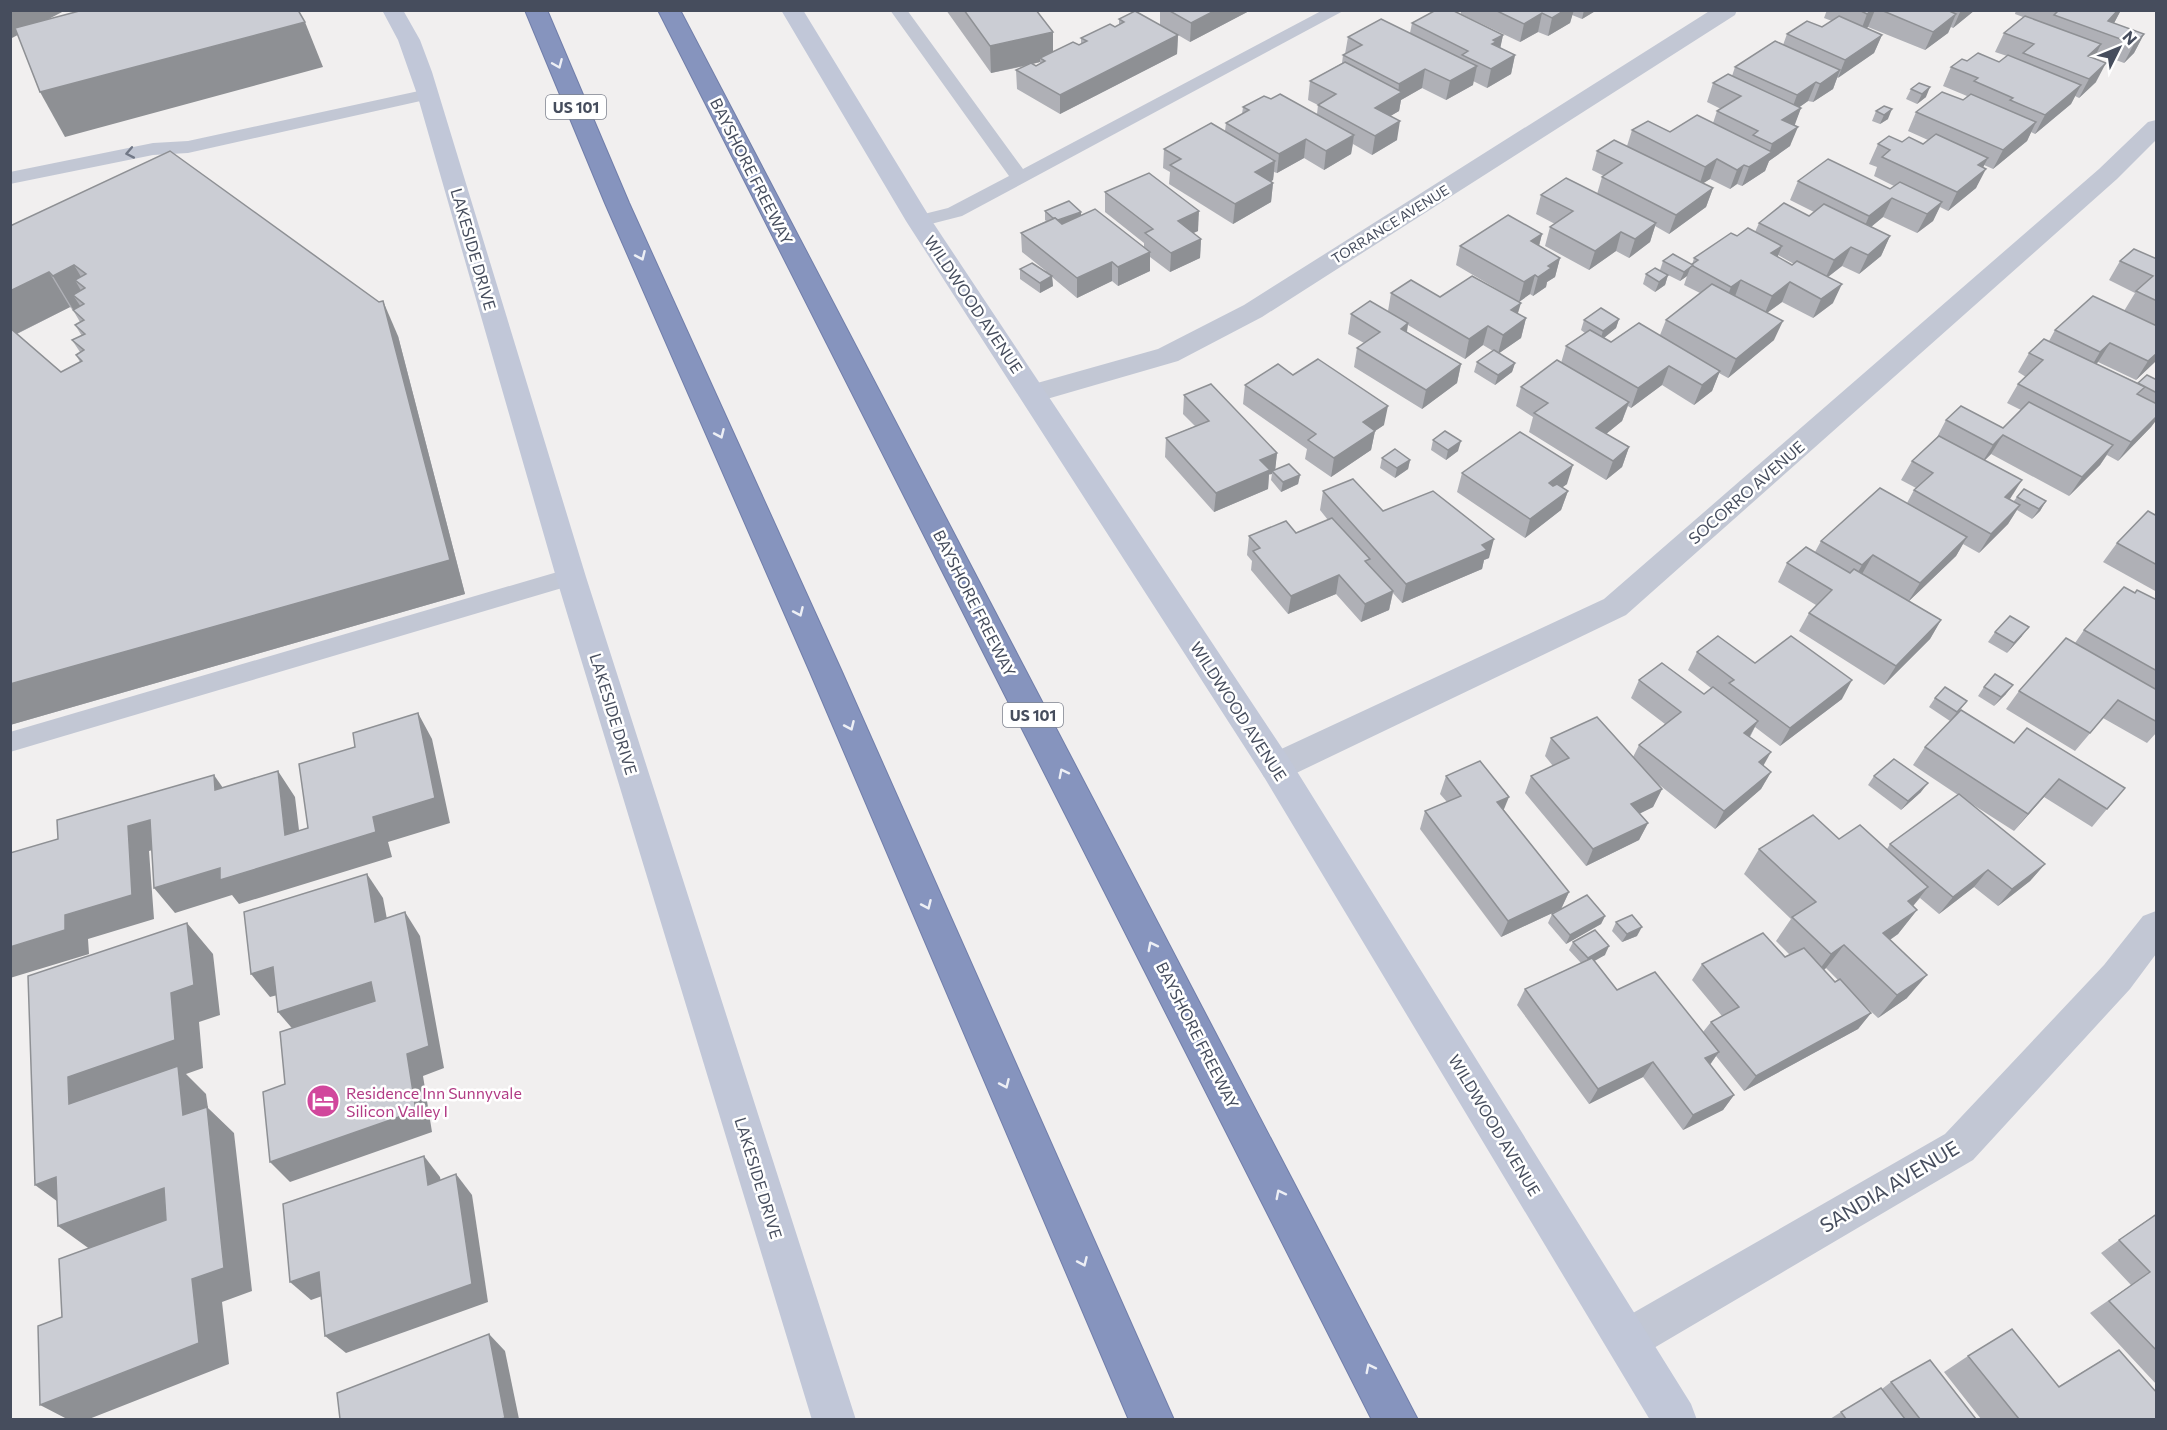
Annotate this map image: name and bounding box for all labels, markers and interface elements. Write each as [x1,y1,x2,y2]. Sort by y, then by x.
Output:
north arrow [2089,18,2149,78]
text: N [2119,27,2141,48]
one-way arrow [551,58,563,69]
road number: US 101 [546,95,606,119]
street label: BAYSHORE FREEWAY [707,95,797,248]
one-way arrow [125,146,135,159]
street label: TORRANCE AVENUE [1328,181,1452,267]
street label: LAKESIDE DRIVE [447,186,501,312]
street label: WILDWOOD AVENUE [921,232,1027,376]
one-way arrow [633,250,645,261]
one-way arrow [713,428,725,439]
street label: SOCORRO AVENUE [1684,436,1808,548]
street label: BAYSHORE FREEWAY [930,527,1020,680]
one-way arrow [792,606,804,617]
street label: WILDWOOD AVENUE [1187,638,1291,784]
street label: LAKESIDE DRIVE [586,651,642,777]
road number: US 101 [1003,703,1063,727]
one-way arrow [842,720,854,731]
one-way arrow [1059,769,1070,779]
one-way arrow [920,898,932,909]
one-way arrow [1148,942,1159,953]
street label: BAYSHORE FREEWAY [1153,959,1243,1112]
street label: WILDWOOD AVENUE [1445,1051,1545,1199]
one-way arrow [998,1077,1010,1088]
hotel icon: Residence Inn Sunnyvale Silicon Valley I [305,1083,341,1119]
place label: Residence Inn Sunnyvale Silicon Valley I [346,1083,522,1120]
street label: LAKESIDE DRIVE [731,1115,787,1241]
street label: SANDIA AVENUE [1815,1135,1963,1237]
one-way arrow [1276,1190,1287,1201]
one-way arrow [1076,1256,1088,1267]
one-way arrow [1365,1363,1377,1374]

